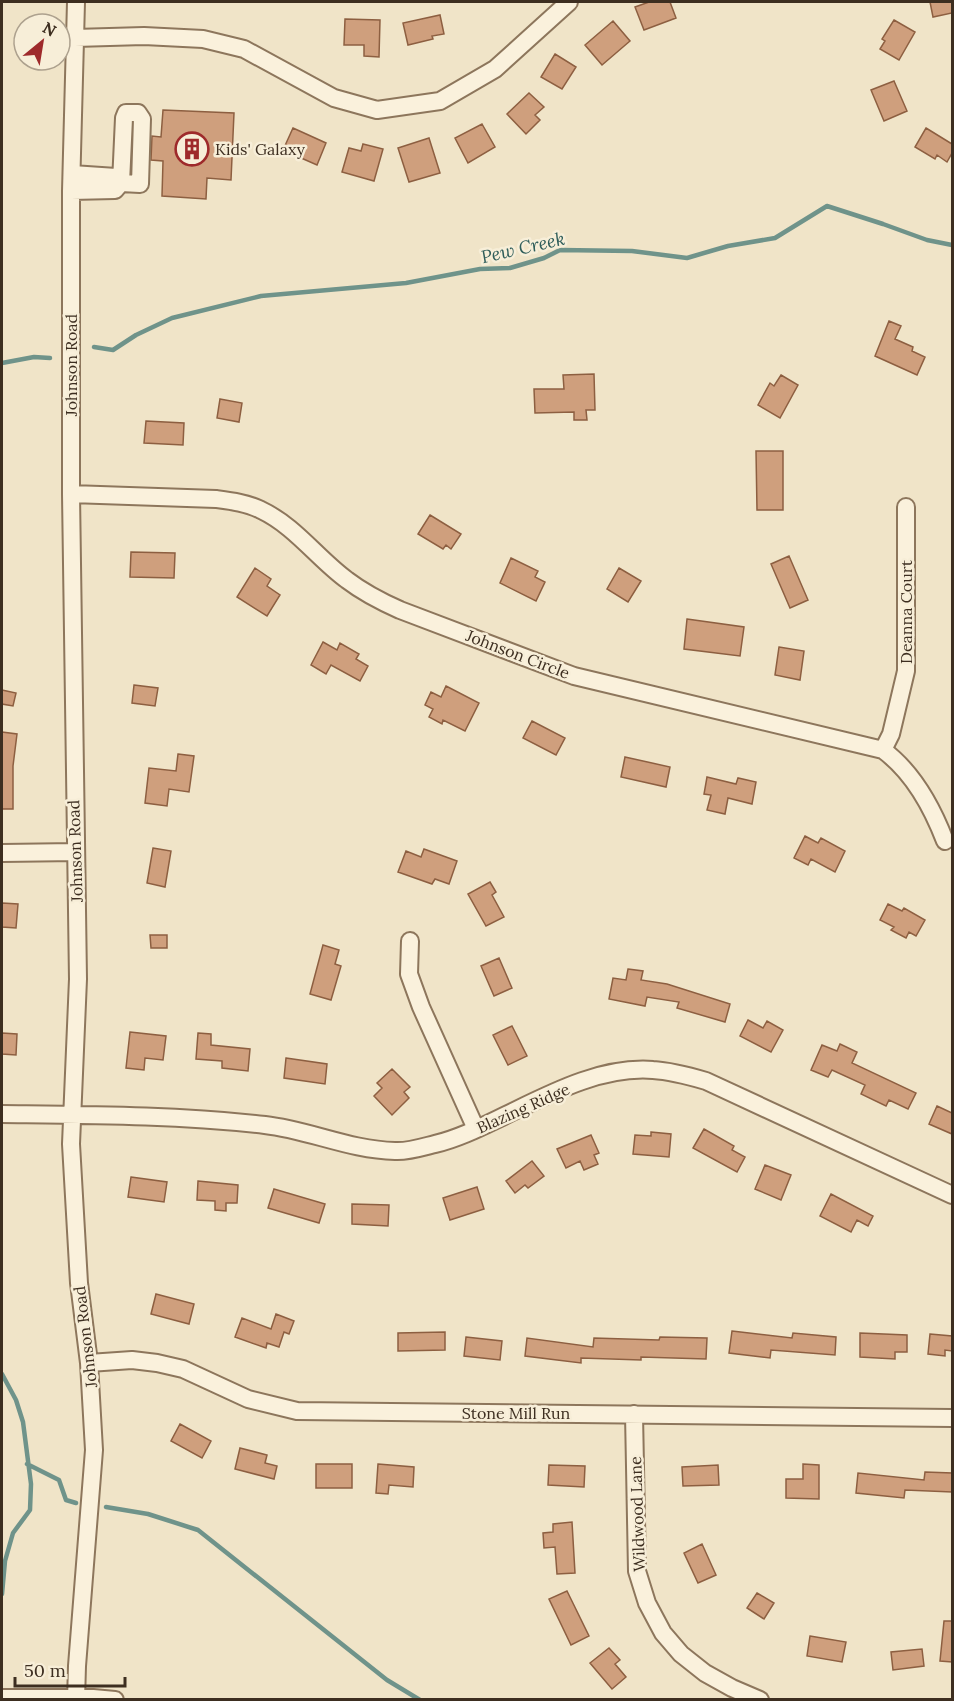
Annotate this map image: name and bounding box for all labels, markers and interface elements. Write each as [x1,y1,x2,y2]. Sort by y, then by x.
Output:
north arrow [12,12,72,72]
text: N [39,17,60,41]
building icon: Kids' Galaxy [174,131,210,167]
place label: Kids' Galaxy [215,139,305,159]
water label: Pew Creek [479,227,567,268]
street label: Johnson Road [61,313,81,417]
street label: Deanna Court [896,559,916,664]
street label: Johnson Circle [462,625,573,683]
street label: Johnson Road [63,799,87,903]
street label: Blazing Ridge [474,1079,573,1137]
street label: Johnson Road [69,1285,101,1390]
street label: Stone Mill Run [462,1403,571,1423]
street label: Wildwood Lane [625,1456,649,1572]
scale bar [15,1650,124,1688]
text: 50 m [24,1659,66,1682]

